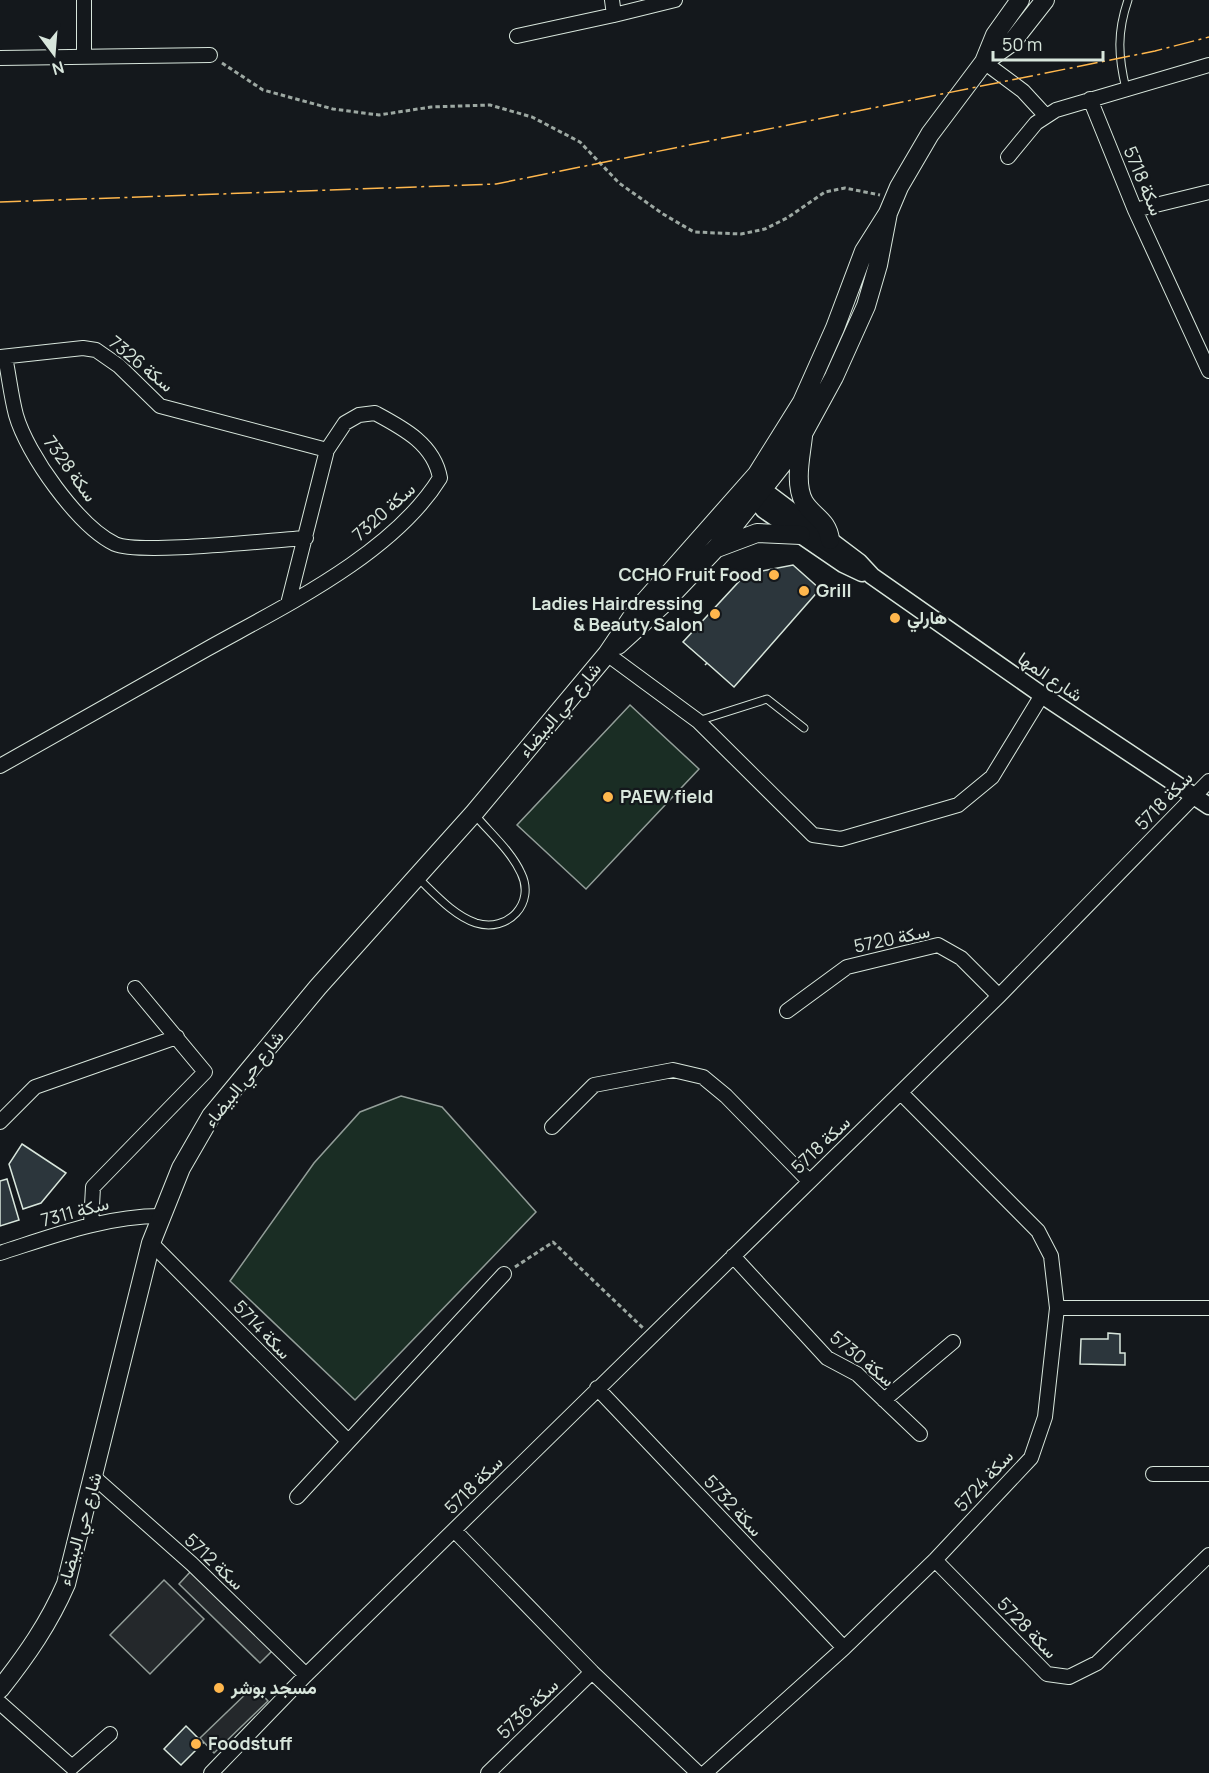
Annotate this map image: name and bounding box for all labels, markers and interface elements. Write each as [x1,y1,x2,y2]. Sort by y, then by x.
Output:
north arrow [24,24,84,84]
scale bar [993,24,1102,62]
text: 50 m [1002,32,1042,56]
text: N [50,56,67,81]
street label: سكة 5718 [1119,142,1169,219]
street label: سكة 7326 [104,330,179,397]
street label: سكة 7328 [39,431,103,506]
street label: سكة 7320 [347,477,420,546]
place label: CCHO Fruit Food [619,562,762,586]
marker: CCHO Fruit Food [767,568,781,582]
place label: Grill [816,578,852,602]
marker: Grill [797,584,811,598]
place label: Ladies Hairdressing & Beauty Salon [531,591,703,636]
place label: هارلي [907,605,947,633]
marker: Ladies Hairdressing & Beauty Salon [708,607,722,621]
marker: هارلي [888,611,902,625]
street label: شارع المها [1013,646,1088,707]
street label: شارع حي البيضاء [513,657,609,764]
street label: سكة 5718 [1129,766,1197,835]
place label: PAEW field [620,784,713,808]
marker: PAEW field [601,790,615,804]
street label: سكة 5720 [852,918,932,958]
street label: شارع حي البيضاء [198,1025,292,1134]
street label: سكة 5718 [786,1110,855,1178]
street label: سكة 7311 [38,1190,111,1232]
street label: سكة 5714 [229,1295,297,1364]
street label: سكة 5730 [825,1325,900,1392]
street label: سكة 5724 [948,1444,1018,1516]
street label: سكة 5718 [439,1450,508,1519]
street label: شارع حي البيضاء [51,1469,111,1589]
street label: سكة 5732 [699,1469,768,1541]
street label: سكة 5712 [180,1528,250,1595]
street label: سكة 5728 [993,1591,1063,1663]
street label: سكة 5736 [491,1673,563,1744]
place label: مسجد بوشر [230,1675,317,1699]
marker: مسجد بوشر [212,1681,226,1695]
place label: Foodstuff [208,1731,292,1755]
marker: Foodstuff [189,1737,203,1751]

